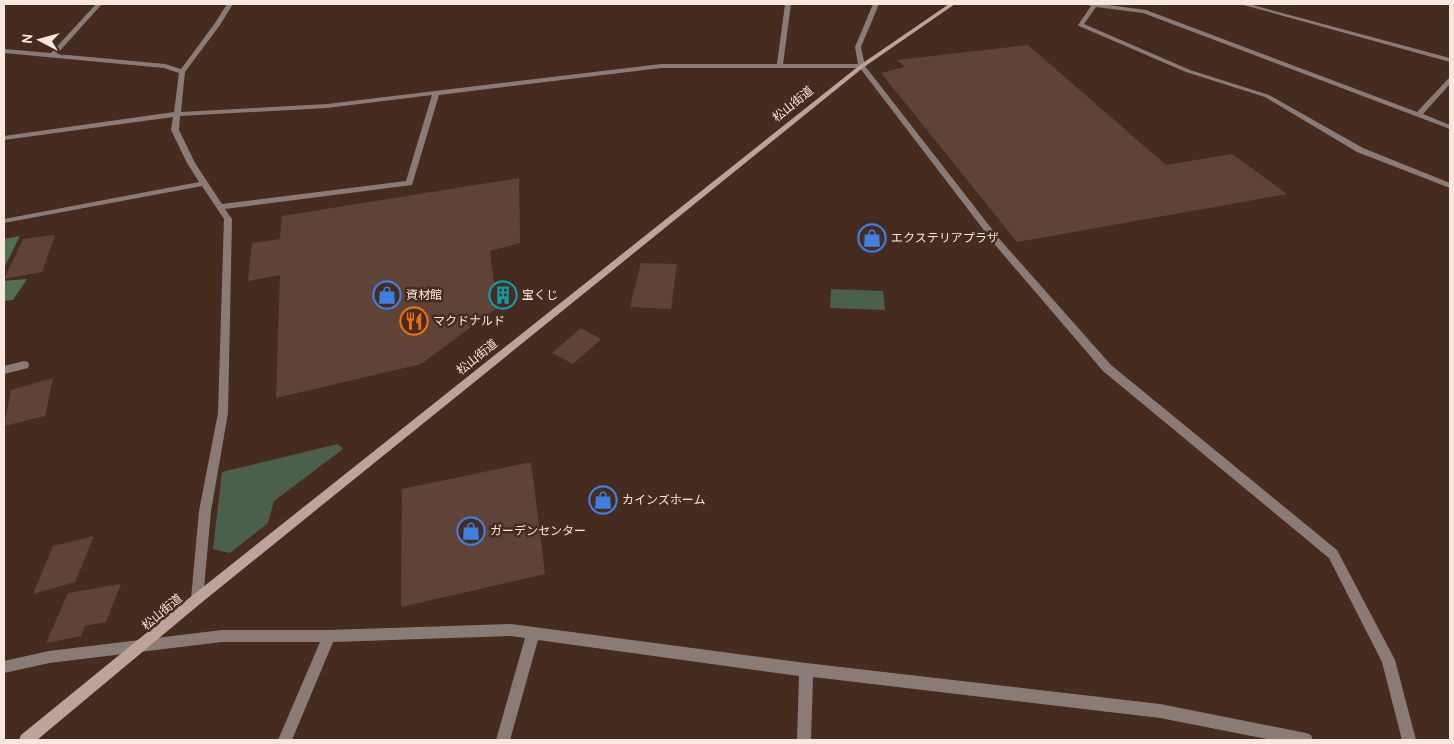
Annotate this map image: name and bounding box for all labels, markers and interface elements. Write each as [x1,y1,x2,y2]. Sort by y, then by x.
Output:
north arrow [15,15,65,65]
text: N [20,33,38,45]
street label: 松山街道 [770,83,817,126]
shop icon: エクステリアプラザ [857,223,887,253]
place label: エクステリアプラザ [891,231,999,247]
shop icon: 資材館 [372,280,402,310]
building icon: 宝くじ [488,280,518,310]
place label: 資材館 [406,288,442,304]
place label: 宝くじ [522,288,558,304]
restaurant icon: マクドナルド [399,306,429,336]
place label: マクドナルド [433,314,505,330]
street label: 松山街道 [454,336,501,379]
shop icon: カインズホーム [588,485,618,515]
place label: カインズホーム [622,493,705,509]
shop icon: ガーデンセンター [456,516,486,546]
place label: ガーデンセンター [490,524,586,540]
street label: 松山街道 [139,591,186,634]

